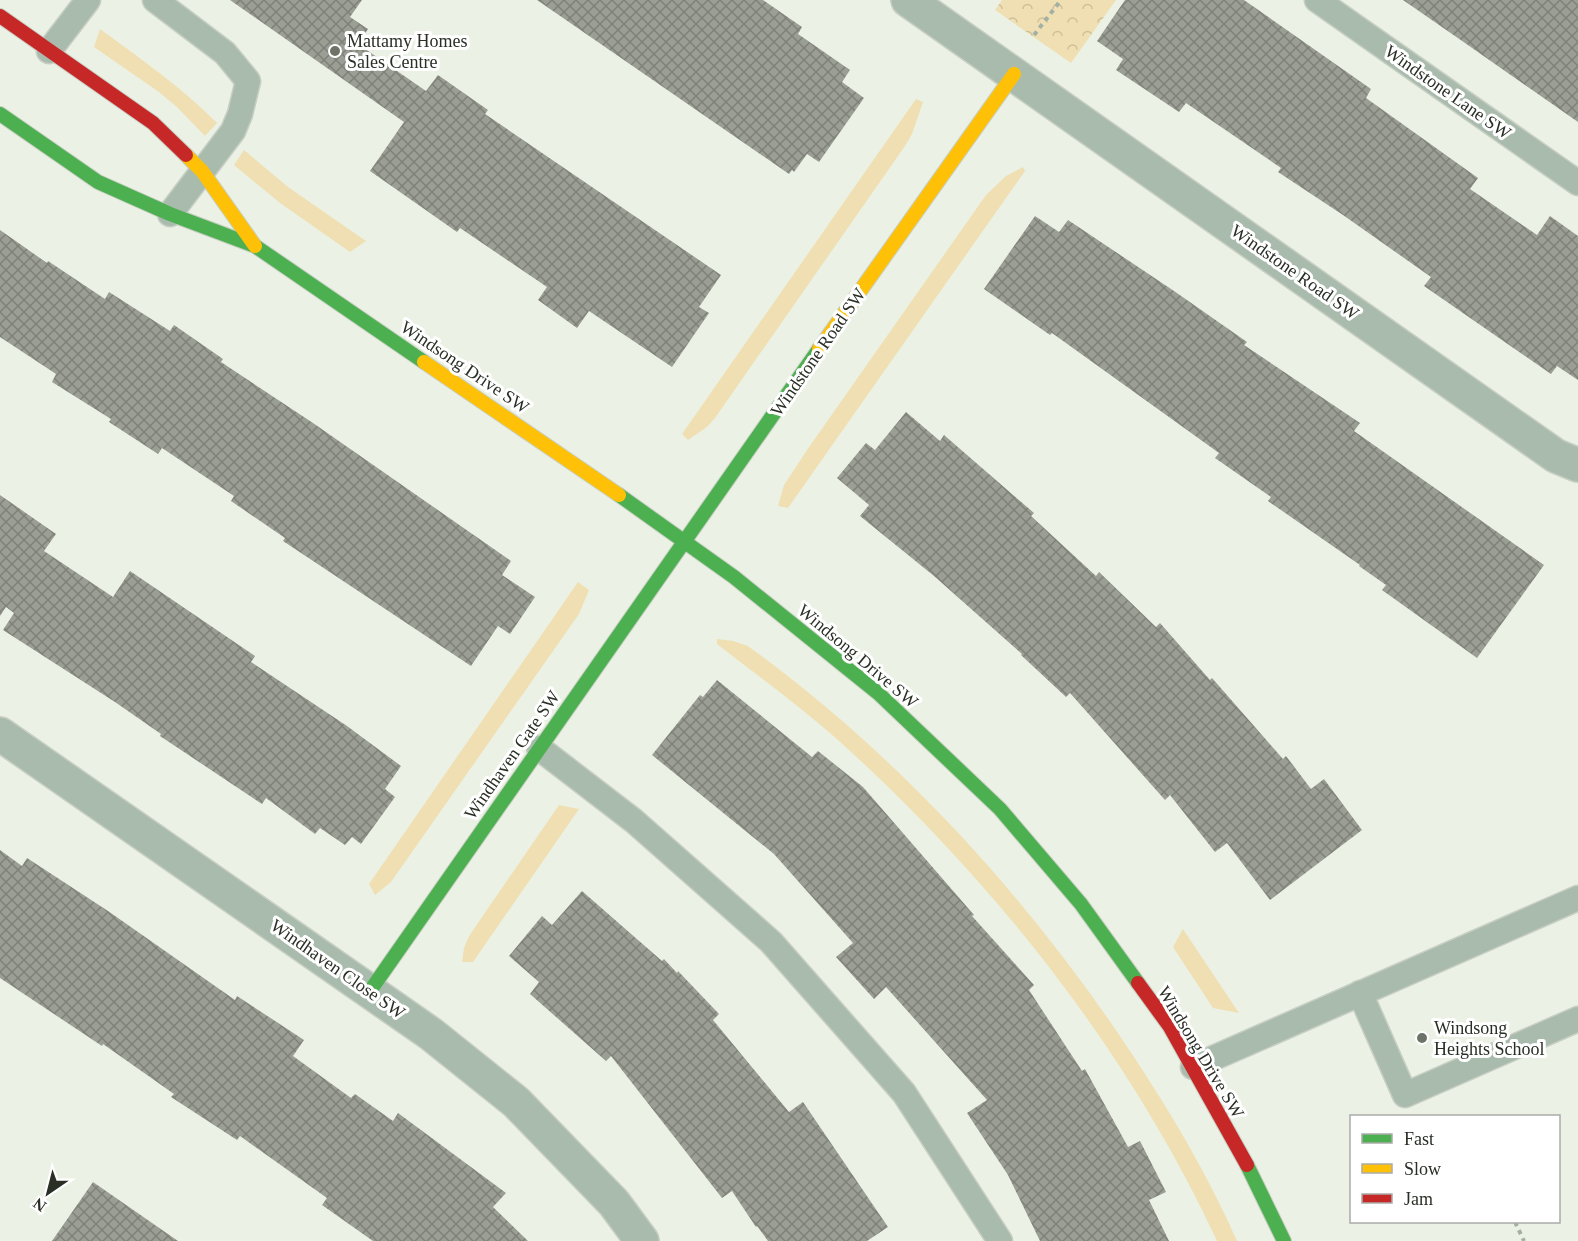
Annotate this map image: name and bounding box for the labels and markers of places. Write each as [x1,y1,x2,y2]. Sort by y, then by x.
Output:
place label: Mattamy Homes Sales Centre [347,31,467,72]
marker: Mattamy Homes Sales Centre [328,44,342,58]
place label: Windsong Heights School [1434,1018,1545,1059]
marker: Windsong Heights School [1415,1031,1429,1045]

